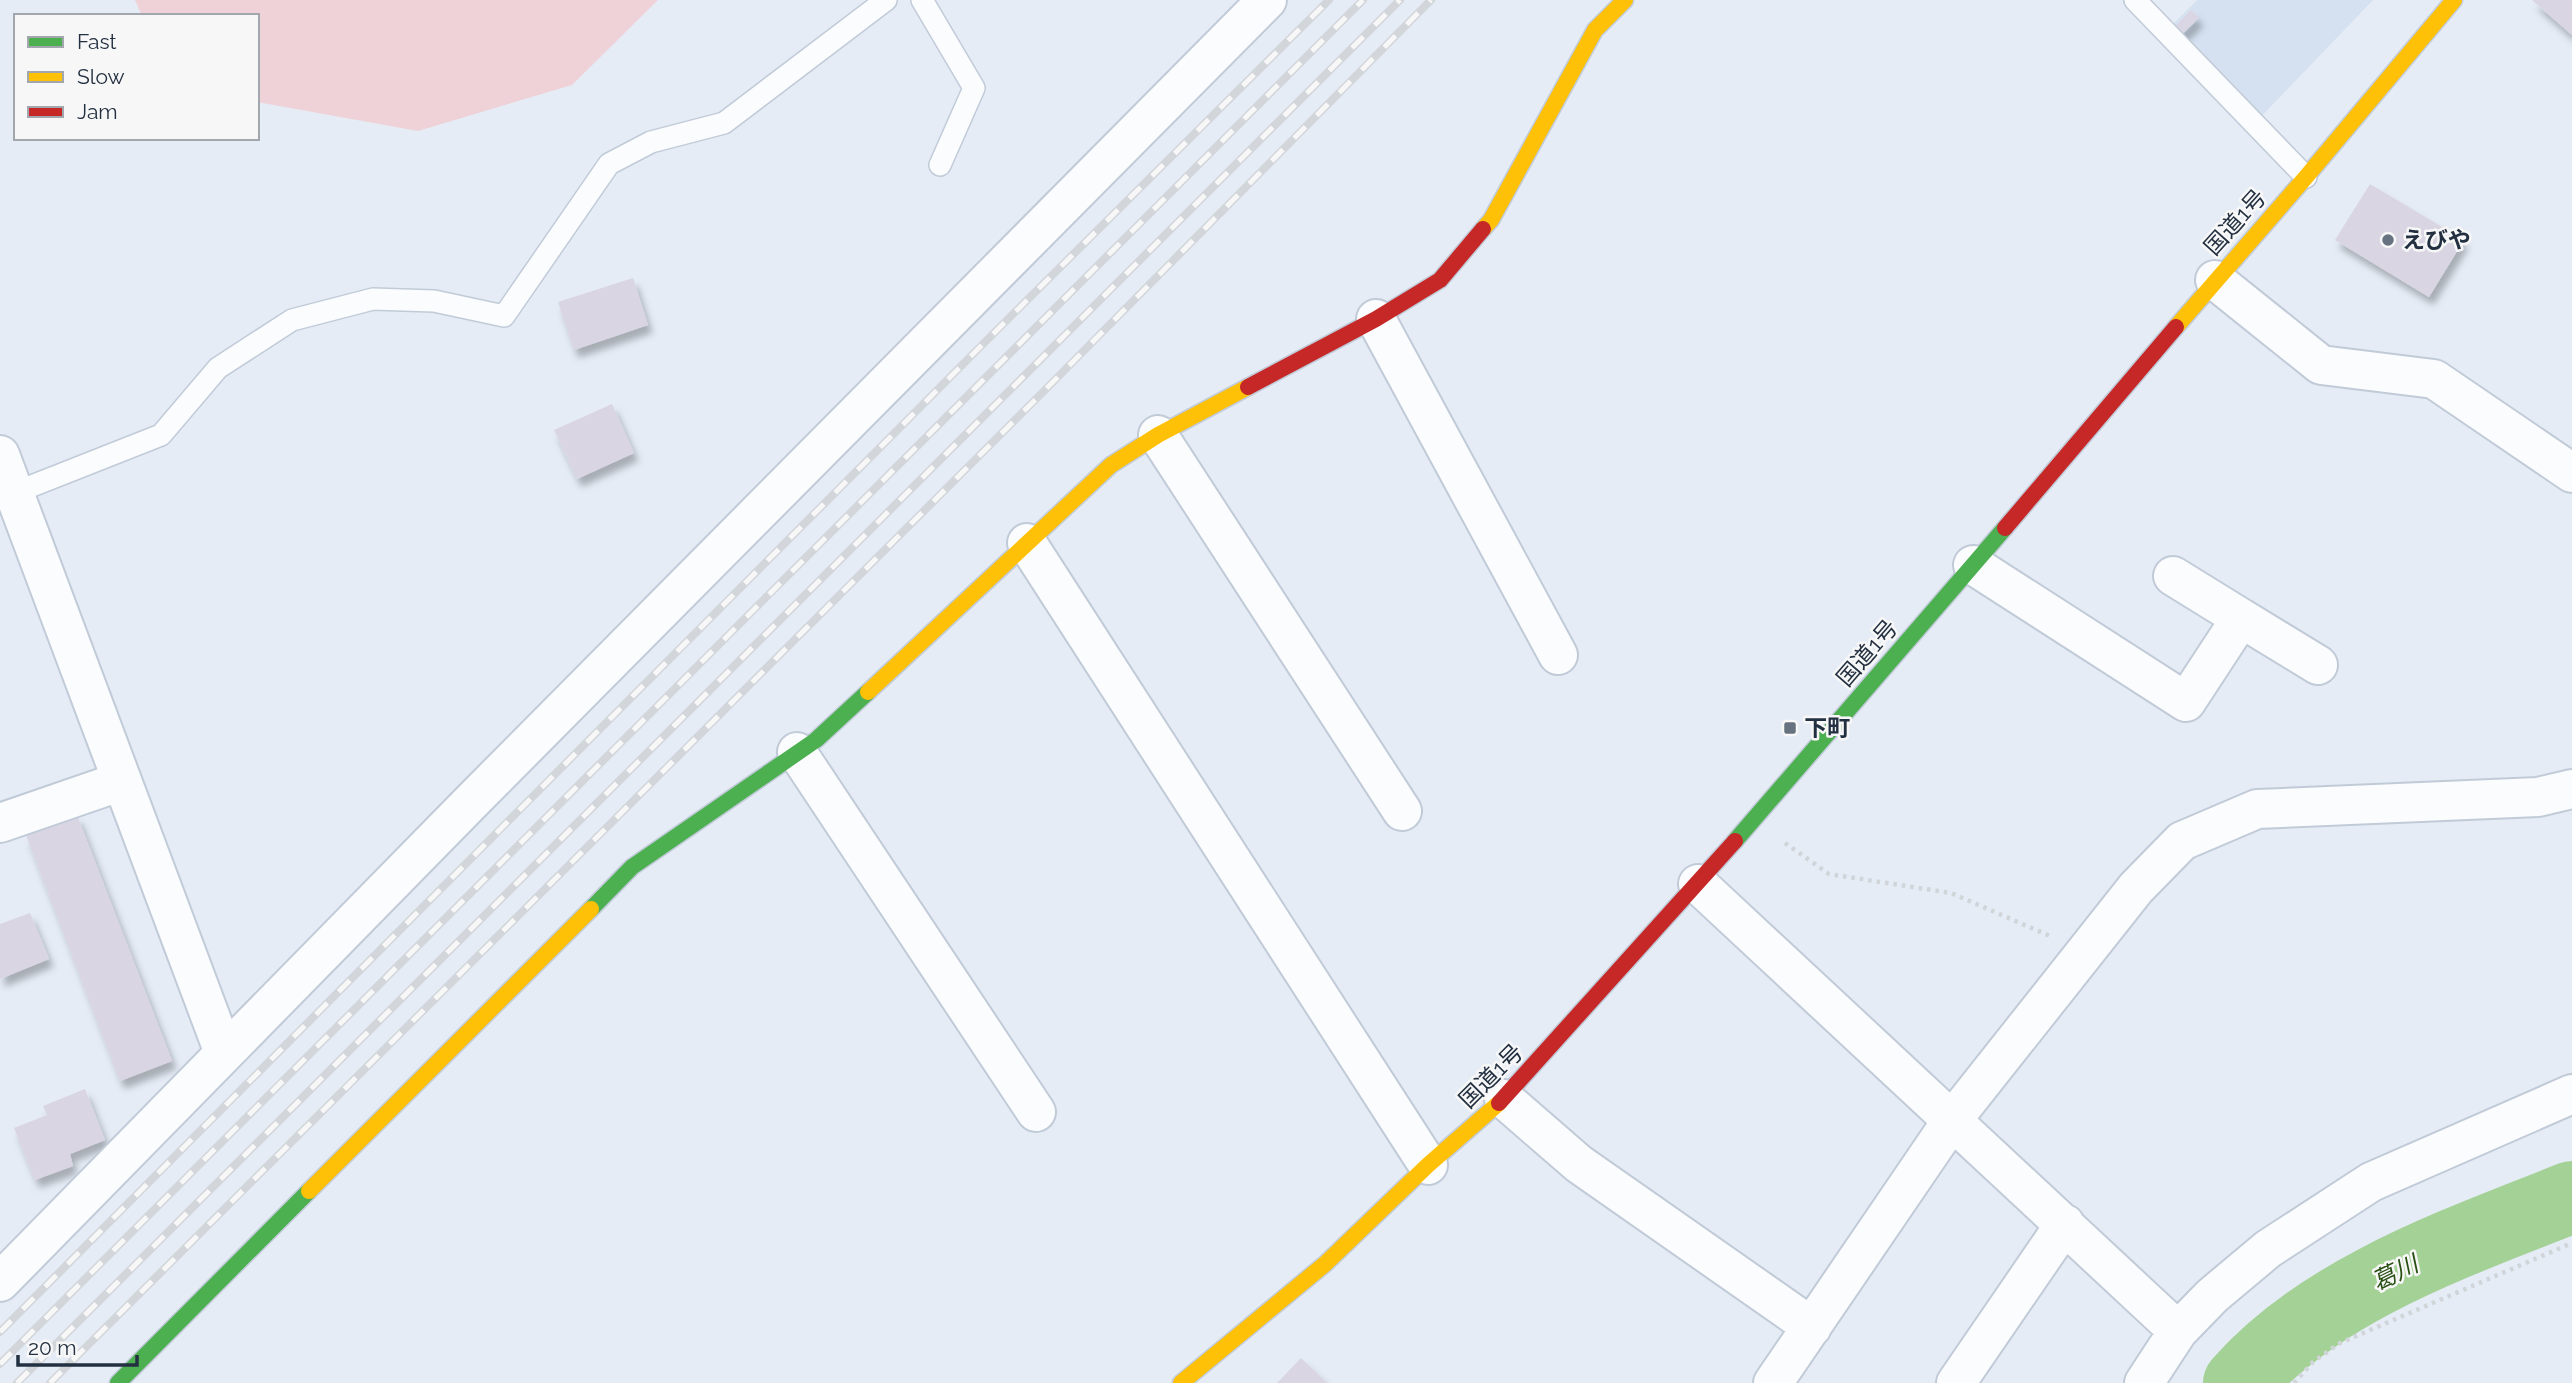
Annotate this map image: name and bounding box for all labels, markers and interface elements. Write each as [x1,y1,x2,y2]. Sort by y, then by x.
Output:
legend [14,14,259,140]
text: Fast [77,29,117,54]
text: Slow [77,64,125,89]
text: Jam [77,99,118,124]
street label: 国道1号 [2198,183,2271,260]
place label: えびや [2402,226,2471,253]
marker: えびや [2380,232,2396,248]
street label: 国道1号 [1831,614,1903,691]
place label: 下町 [1804,714,1850,741]
marker: 下町 [1782,720,1798,736]
street label: 国道1号 [1453,1038,1528,1113]
water label: 葛川 [2367,1248,2425,1296]
scale bar [18,1324,136,1368]
text: 20 m [28,1335,76,1360]

